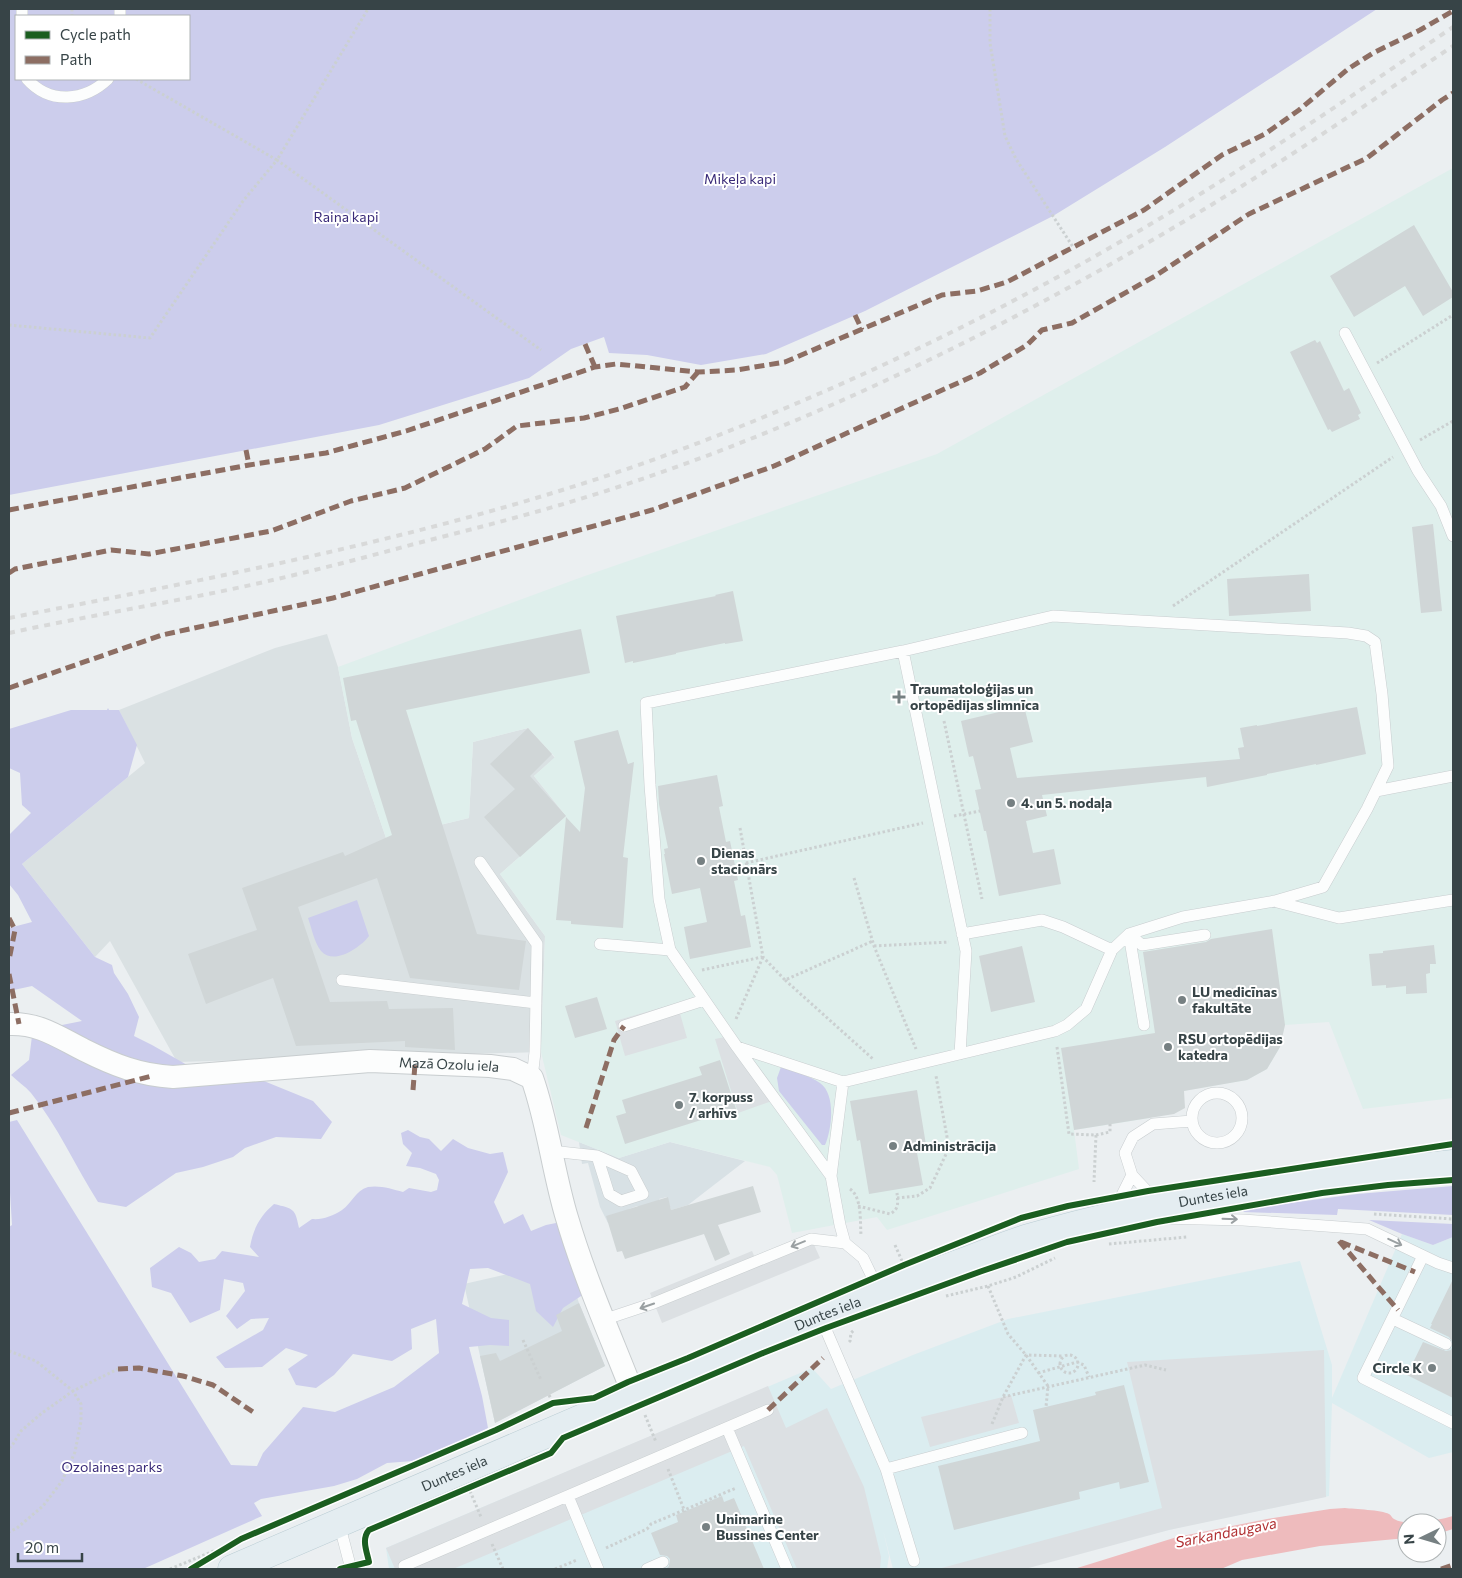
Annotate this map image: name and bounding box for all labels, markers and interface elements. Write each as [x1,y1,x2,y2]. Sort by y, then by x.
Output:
legend [15,15,190,80]
text: Cycle path [60,25,131,43]
text: Path [60,50,92,68]
park label: Miķeļa kapi [704,170,776,188]
park label: Raiņa kapi [313,208,379,226]
place label: Traumatoloģijas un ortopēdijas slimnīca [910,680,1039,713]
marker: Traumatoloģijas un ortopēdijas slimnīca [892,690,906,704]
place label: 4. un 5. nodaļa [1021,794,1112,812]
marker: 4. un 5. nodaļa [1005,797,1017,809]
place label: Dienas stacionārs [711,844,778,877]
marker: Dienas stacionārs [695,855,707,867]
place label: LU medicīnas fakultāte [1192,983,1278,1016]
marker: LU medicīnas fakultāte [1176,994,1188,1006]
place label: RSU ortopēdijas katedra [1178,1030,1283,1063]
marker: RSU ortopēdijas katedra [1162,1041,1174,1053]
street label: Mazā Ozolu iela [399,1053,500,1075]
place label: 7. korpuss / arhīvs [689,1088,754,1121]
marker: 7. korpuss / arhīvs [673,1099,685,1111]
place label: Administrācija [903,1137,996,1154]
marker: Administrācija [887,1140,899,1152]
street label: Duntes iela [1177,1181,1249,1210]
one-way arrow [1222,1215,1238,1224]
one-way arrow [1387,1238,1402,1248]
one-way arrow [791,1240,806,1250]
street label: Duntes iela [791,1292,863,1334]
one-way arrow [640,1301,656,1311]
place label: Circle K [1373,1359,1422,1376]
marker: Circle K [1426,1362,1438,1374]
street label: Duntes iela [419,1451,490,1495]
park label: Ozolaines parks [62,1458,162,1475]
place label: Unimarine Bussines Center [716,1510,819,1543]
water label: Sarkandaugava [1174,1513,1278,1551]
north arrow [1397,1513,1447,1563]
marker: Unimarine Bussines Center [700,1521,712,1533]
scale bar [18,1530,81,1562]
text: N [1400,1533,1417,1545]
text: 20 m [25,1538,59,1556]

